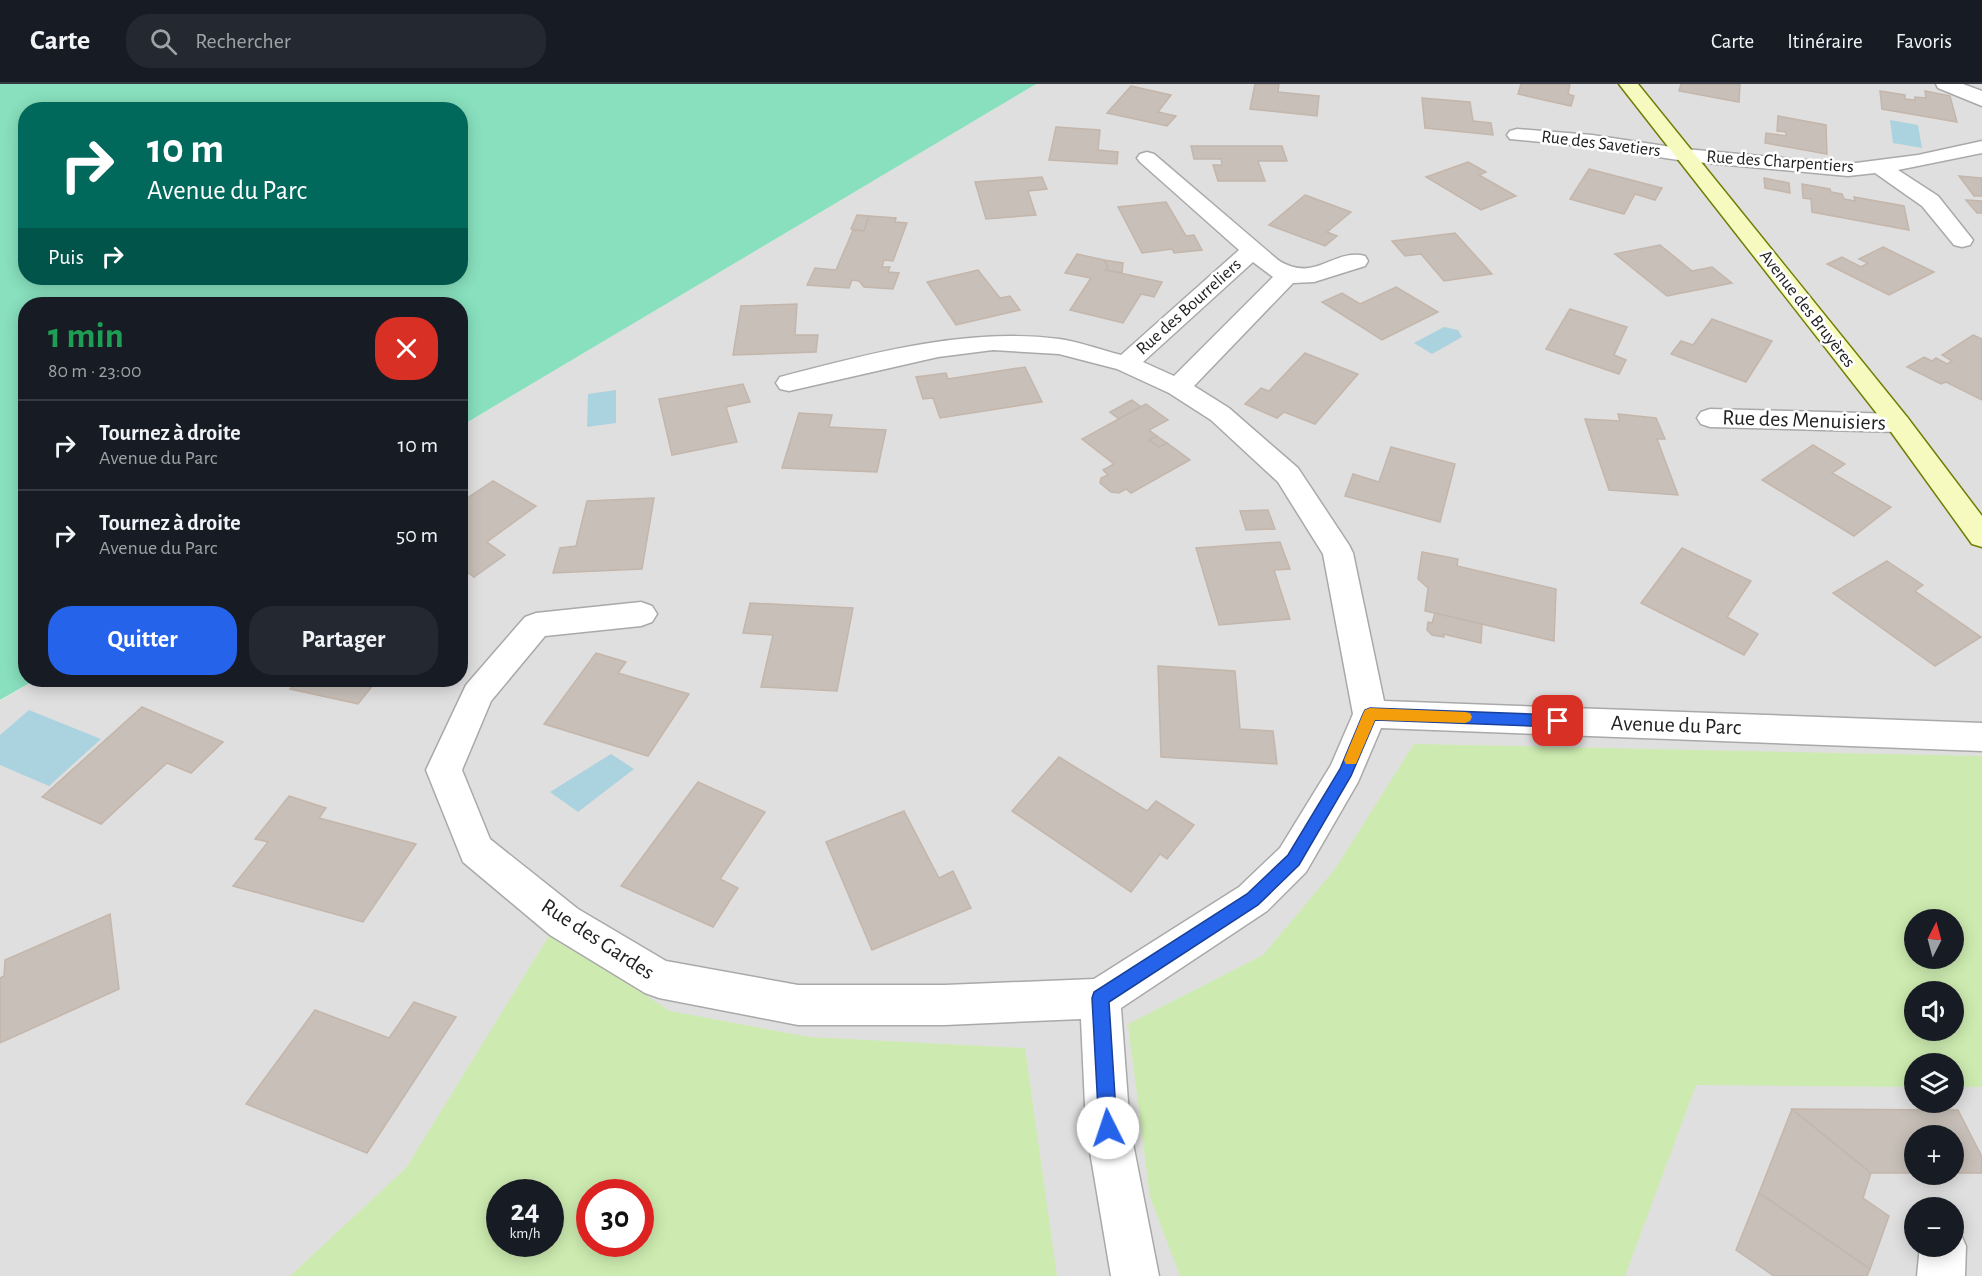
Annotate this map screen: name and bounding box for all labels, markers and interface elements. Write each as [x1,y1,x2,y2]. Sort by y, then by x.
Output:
search box [126,14,546,68]
icon: search [147,25,180,58]
text: Carte [30,27,90,55]
text: Rechercher [195,30,291,52]
text: Carte [1711,31,1754,52]
text: Itinéraire [1787,31,1863,52]
text: Favoris [1896,31,1952,52]
icon: right [48,126,126,204]
text: 10 m [147,128,224,170]
street label: Rue des Savetiers [1540,128,1662,160]
street label: Rue des Charpentiers [1706,148,1854,176]
text: Avenue du Parc [147,177,307,204]
icon: right [96,240,129,273]
text: Puis [48,246,84,268]
street label: Avenue des Bruyères [1756,247,1858,371]
street label: Rue des Bourreliers [1133,255,1245,359]
button: close [375,317,438,380]
text: 1 min [48,318,124,354]
text: 80 m · 23:00 [48,361,142,381]
street label: Rue des Menuisiers [1722,406,1886,434]
text: Tournez à droite [99,422,241,444]
icon: right [48,429,81,462]
text: 10 m [398,434,438,456]
text: Avenue du Parc [99,448,218,468]
text: Tournez à droite [99,512,241,534]
icon: right [48,519,81,552]
text: 50 m [396,524,438,546]
text: Avenue du Parc [99,538,218,558]
button: Quitter [48,606,237,675]
button: Partager [249,606,438,675]
pin [1532,695,1583,746]
icon: arrive [1541,704,1574,737]
street label: Avenue du Parc [1610,712,1742,738]
street label: Rue des Gardes [538,894,658,984]
north arrow [1904,909,1964,969]
map controls [1904,909,1964,1257]
button: sound [1904,981,1964,1041]
button: layers [1904,1053,1964,1113]
position arrow [1076,1096,1140,1160]
button: + [1904,1125,1964,1185]
speed limit sign: 30 [576,1179,654,1257]
text: 24 [510,1196,540,1226]
button: − [1904,1197,1964,1257]
text: km/h [510,1226,540,1241]

